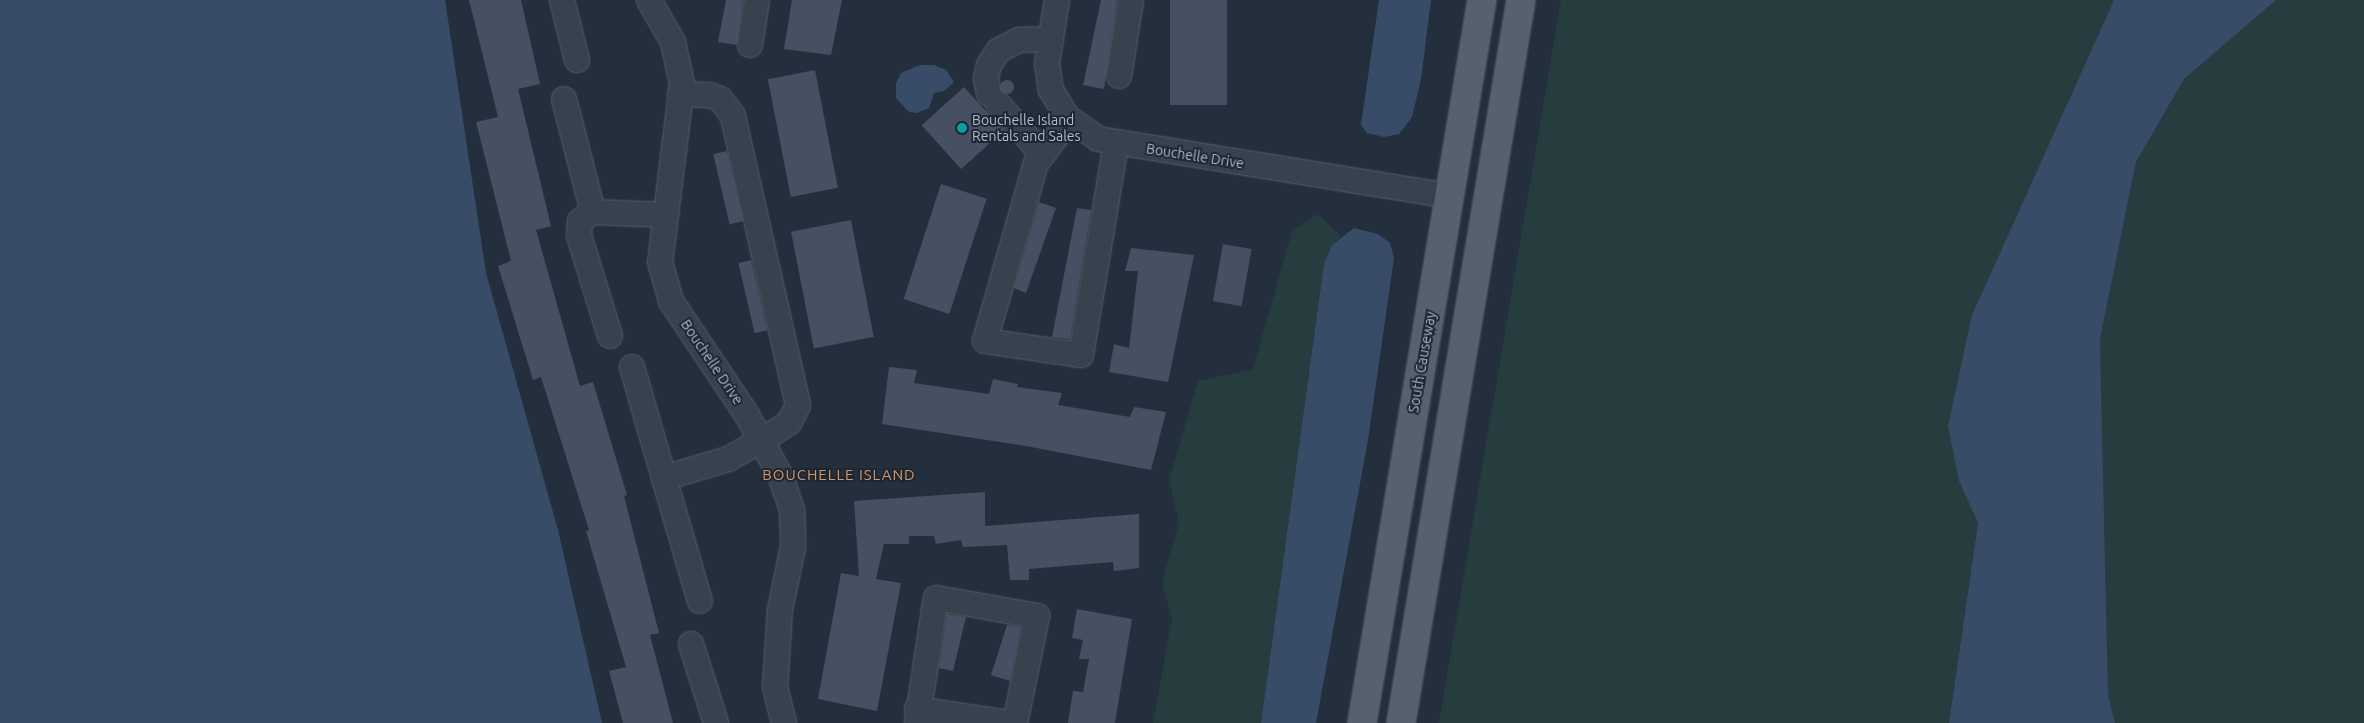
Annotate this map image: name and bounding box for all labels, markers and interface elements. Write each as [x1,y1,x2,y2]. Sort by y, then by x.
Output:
place label: Bouchelle Island Rentals and Sales [972,112,1081,144]
marker: Bouchelle Island Rentals and Sales [956,122,968,134]
street label: Bouchelle Drive [1145,140,1245,172]
street label: South Causeway [1405,310,1439,414]
street label: Bouchelle Drive [677,316,747,408]
district label: BOUCHELLE ISLAND [760,466,918,484]

